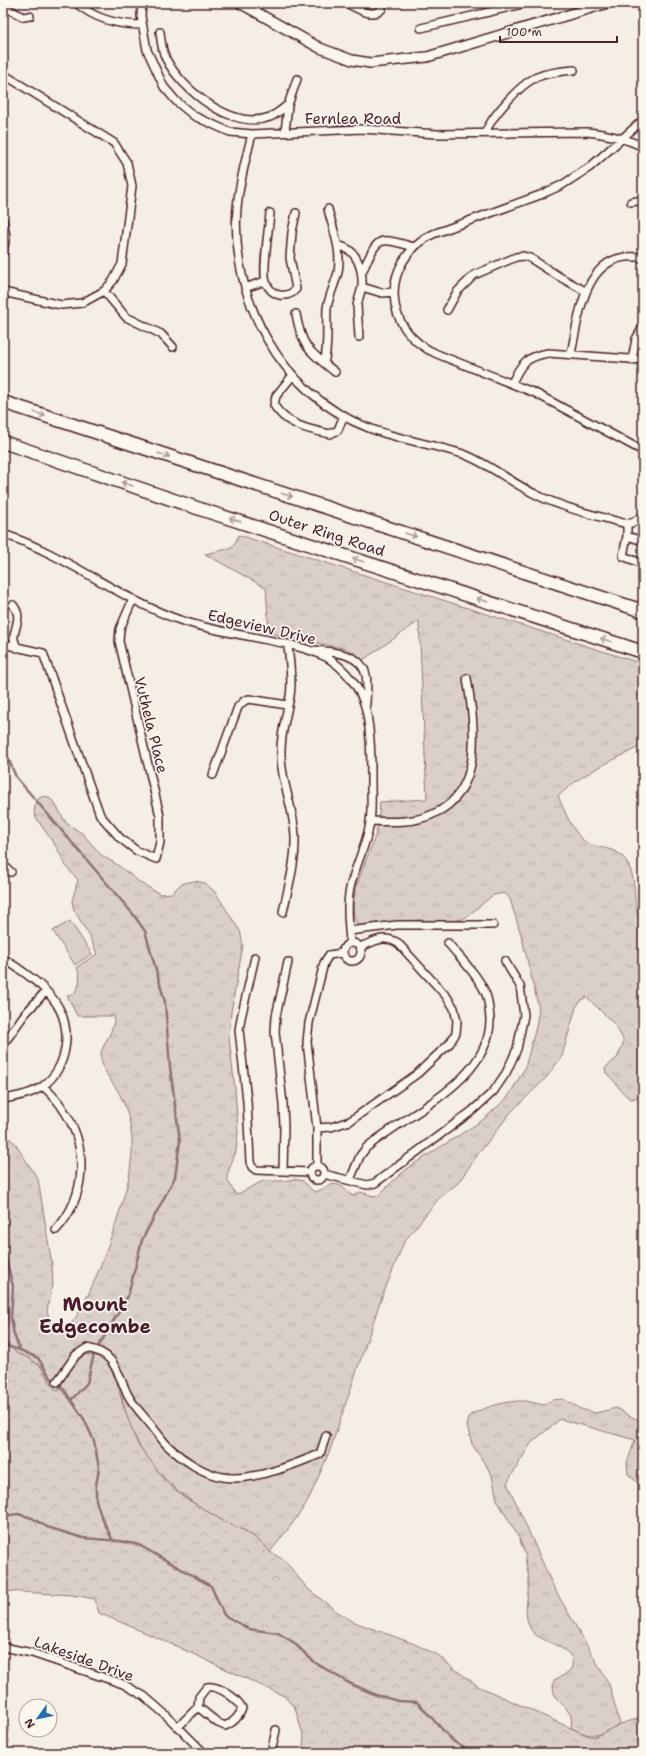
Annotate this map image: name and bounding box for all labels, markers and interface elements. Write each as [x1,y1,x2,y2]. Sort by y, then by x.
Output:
scale bar [500,18,617,44]
text: 100 m [506,24,542,40]
street label: Fernlea Road [305,109,402,129]
one-way arrow [33,411,46,418]
one-way arrow [157,451,169,459]
one-way arrow [120,480,133,487]
one-way arrow [281,492,294,499]
street label: Outer Ring Road [266,505,388,561]
one-way arrow [228,516,241,523]
one-way arrow [404,532,416,540]
one-way arrow [352,556,365,563]
one-way arrow [476,596,489,603]
street label: Edgeview Drive [206,605,318,649]
one-way arrow [600,636,613,643]
street label: Vuthela Place [129,675,173,775]
district label: Mount Edgecombe [39,1292,151,1339]
street label: Lakeside Drive [31,1632,137,1686]
north arrow [18,1698,58,1738]
text: N [21,1715,39,1731]

